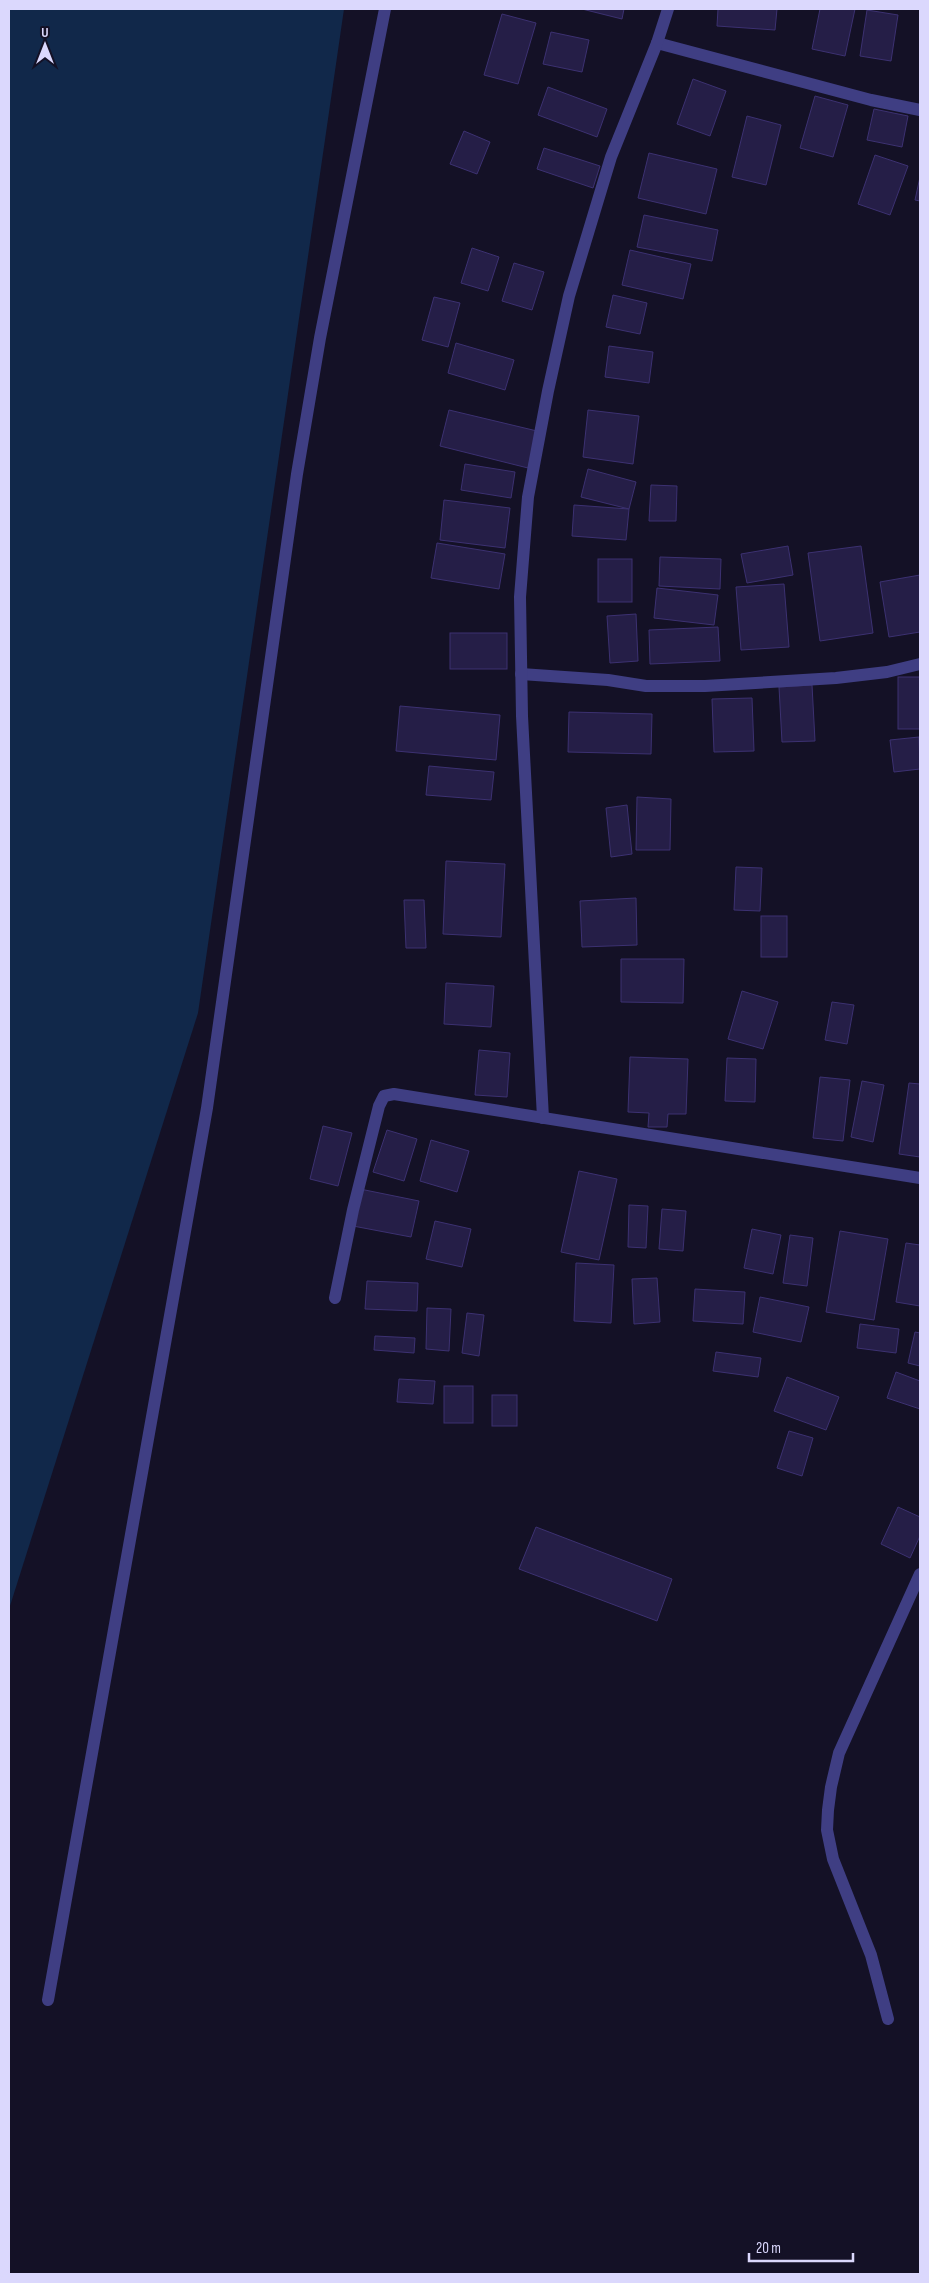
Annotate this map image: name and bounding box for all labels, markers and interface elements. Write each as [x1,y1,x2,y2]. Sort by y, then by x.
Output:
north arrow [20,20,70,70]
text: U [41,24,49,41]
scale bar [749,2230,853,2262]
text: 20 m [756,2239,781,2258]

